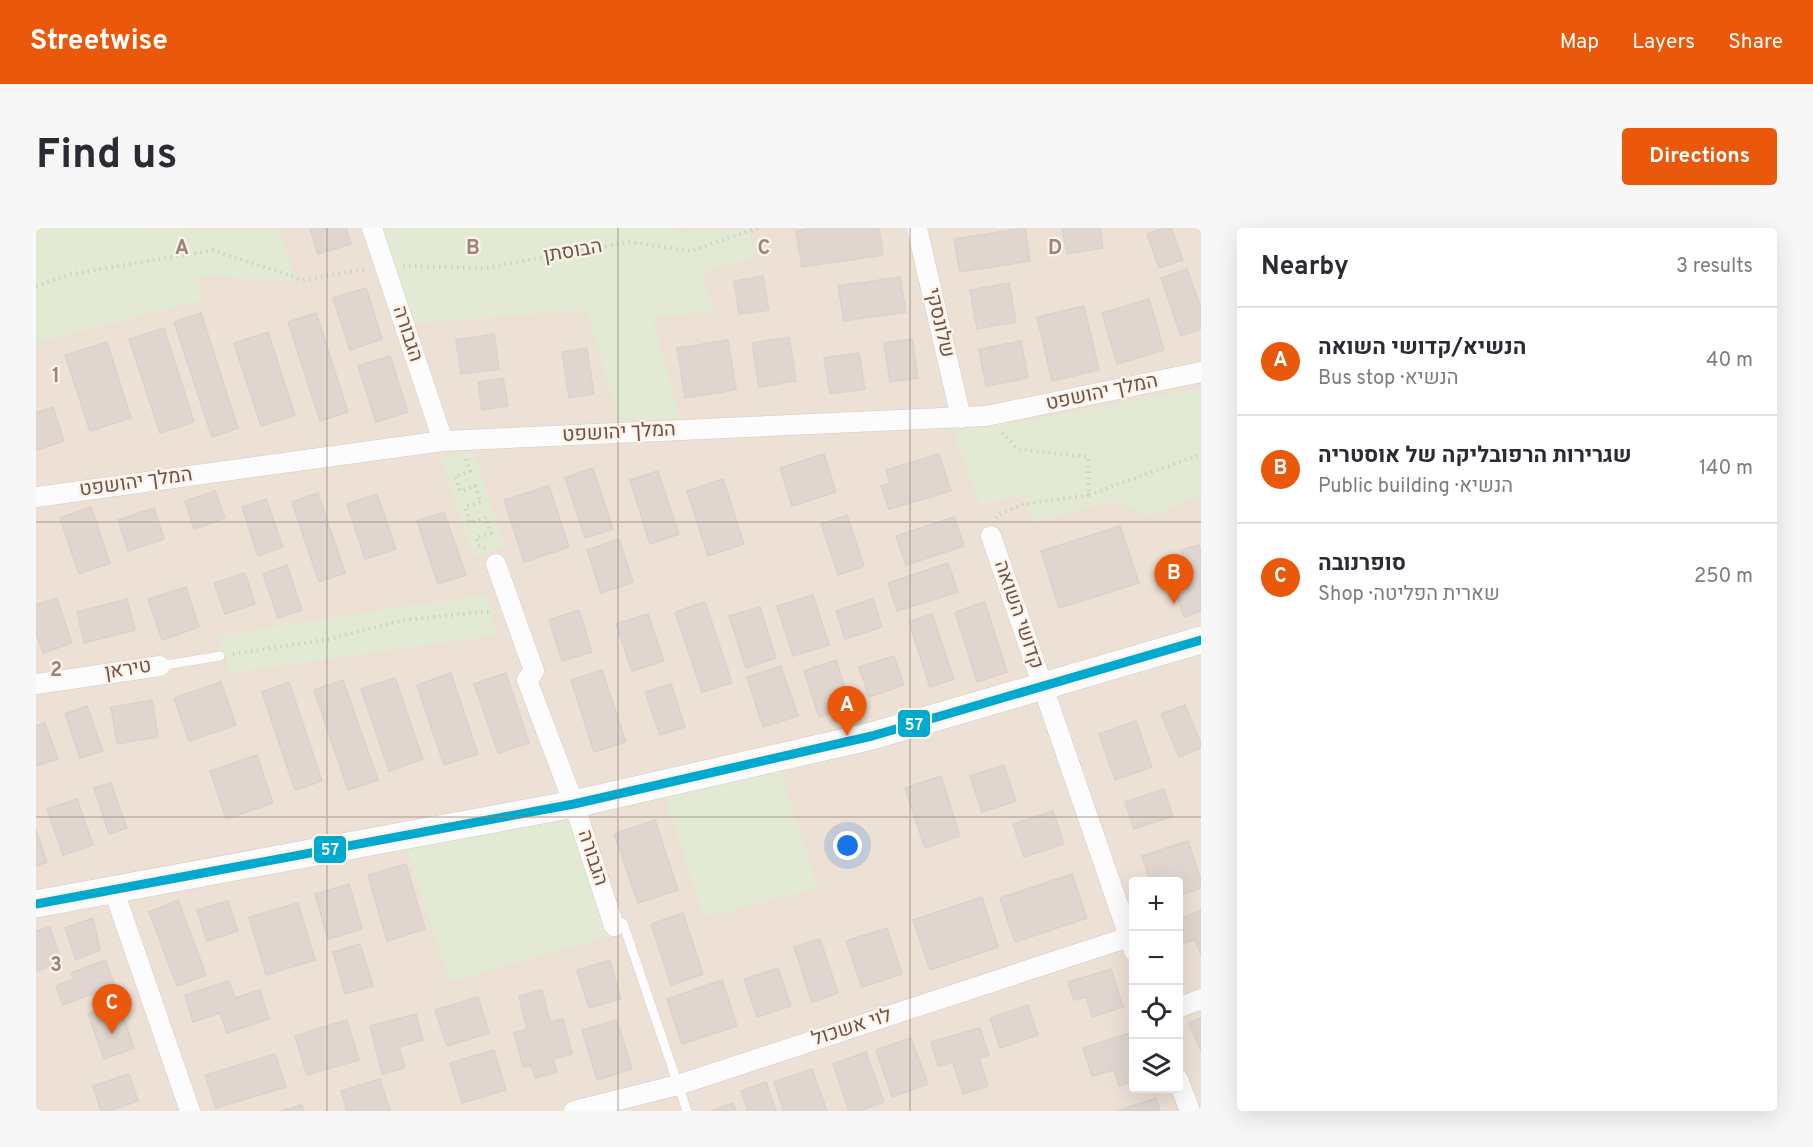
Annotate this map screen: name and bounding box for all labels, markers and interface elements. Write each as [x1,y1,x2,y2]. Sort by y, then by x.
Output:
text: Streetwise [30,24,168,60]
text: Map [1560,29,1599,56]
text: Layers [1632,29,1695,56]
text: Share [1728,29,1783,56]
button: Directions [1622,128,1777,185]
text: Find us [36,130,177,183]
street label: הבוסתן [542,234,604,270]
text: A [175,236,189,262]
text: B [466,236,480,262]
text: C [758,236,770,262]
text: D [1048,236,1062,262]
text: Nearby [1261,251,1349,284]
text: 3 results [1676,254,1753,280]
street label: שלונסקי [918,286,960,360]
street label: הגבורה [386,303,428,365]
text: הנשיא/קדושי השואה [1318,335,1527,362]
text: A [1273,348,1288,374]
text: 40 m [1706,348,1753,374]
text: 1 [52,364,60,390]
text: Bus stop · הנשיא [1318,366,1459,392]
street label: המלך יהושפט [1044,368,1160,418]
street label: המלך יהושפט [562,417,676,449]
text: שגרירות הרפובליקה של אוסטריה [1318,443,1632,470]
text: B [1274,456,1287,482]
text: 140 m [1699,456,1753,482]
street label: המלך יהושפט [78,462,194,504]
text: Public building · הנשיא [1318,474,1513,500]
text: סופרנובה [1318,551,1406,578]
pin: B [1154,554,1194,604]
street label: קדושי השואה [987,557,1049,673]
text: C [1274,564,1287,590]
text: 250 m [1694,564,1753,590]
text: Shop · שארית הפליטה [1318,582,1500,608]
street label: טיראן [103,654,153,686]
text: 2 [50,658,62,684]
pin: A [828,686,866,736]
line badge: 57 [897,709,931,738]
text: 57 [905,716,923,736]
street label: הגבורה [571,827,613,889]
your location [833,831,862,860]
line badge: 57 [313,835,347,864]
text: 57 [321,841,339,861]
map controls [1129,877,1183,1093]
button: + [1129,877,1183,931]
button: − [1129,931,1183,985]
text: 3 [50,953,62,979]
pin: C [92,984,132,1034]
button: locate [1129,985,1183,1039]
street label: לוי אשכול [809,1003,895,1053]
button: layers [1129,1039,1183,1093]

